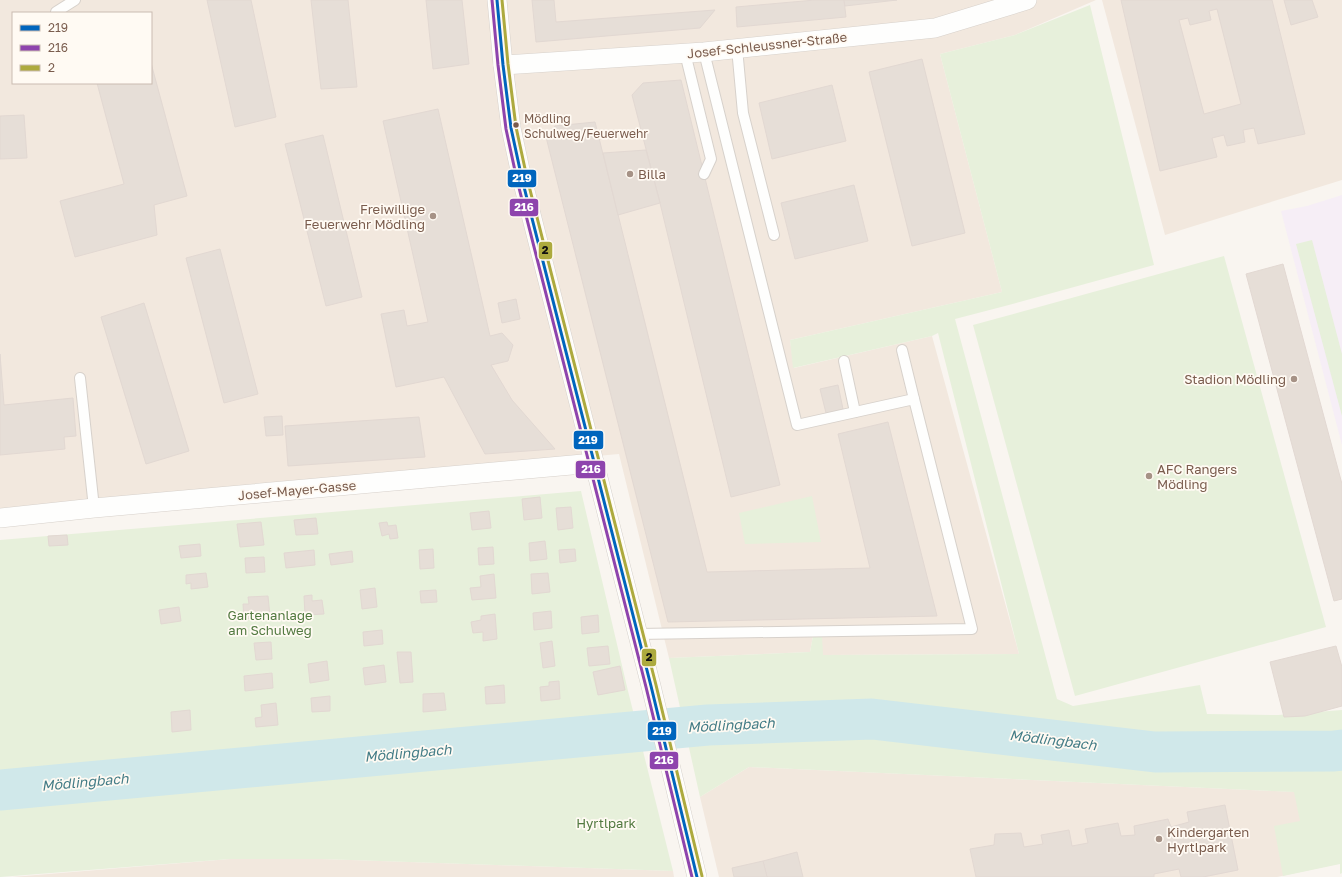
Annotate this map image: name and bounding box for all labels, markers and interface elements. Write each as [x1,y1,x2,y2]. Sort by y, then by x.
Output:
legend [12,12,152,84]
text: 219 [48,20,68,35]
street label: Josef-Schleussner-Straße [686,29,848,61]
text: 216 [48,40,68,55]
text: 2 [48,60,55,75]
place label: Mödling Schulweg/Feuerwehr [524,111,648,141]
marker: Mödling Schulweg/Feuerwehr [511,120,521,130]
place label: Billa [638,166,666,182]
line badge: 219 [507,169,537,188]
marker: Billa [625,169,635,179]
text: 219 [512,171,532,184]
line badge: 216 [509,198,539,217]
text: 216 [514,200,534,213]
place label: Freiwillige Feuerwehr Mödling [304,201,425,232]
marker: Freiwillige Feuerwehr Mödling [428,211,438,221]
line badge: 2 [538,241,553,260]
text: 2 [542,243,549,256]
place label: Stadion Mödling [1184,371,1286,387]
marker: Stadion Mödling [1289,374,1299,384]
line badge: 219 [573,430,604,450]
text: 219 [578,433,598,446]
line badge: 216 [575,460,606,479]
place label: AFC Rangers Mödling [1157,461,1237,492]
text: 216 [581,462,601,475]
marker: AFC Rangers Mödling [1144,471,1154,481]
street label: Josef-Mayer-Gasse [237,477,357,503]
park label: Gartenanlage am Schulweg [228,607,312,638]
line badge: 2 [641,648,657,667]
text: 2 [646,650,653,663]
water label: Mödlingbach [687,714,776,735]
line badge: 219 [647,721,677,741]
text: 219 [652,724,672,737]
water label: Mödlingbach [1009,726,1099,753]
water label: Mödlingbach [364,740,454,765]
line badge: 216 [649,751,679,770]
text: 216 [654,753,674,766]
water label: Mödlingbach [41,769,131,794]
park label: Hyrtlpark [576,815,636,831]
place label: Kindergarten Hyrtlpark [1167,824,1249,855]
marker: Kindergarten Hyrtlpark [1154,834,1164,844]

